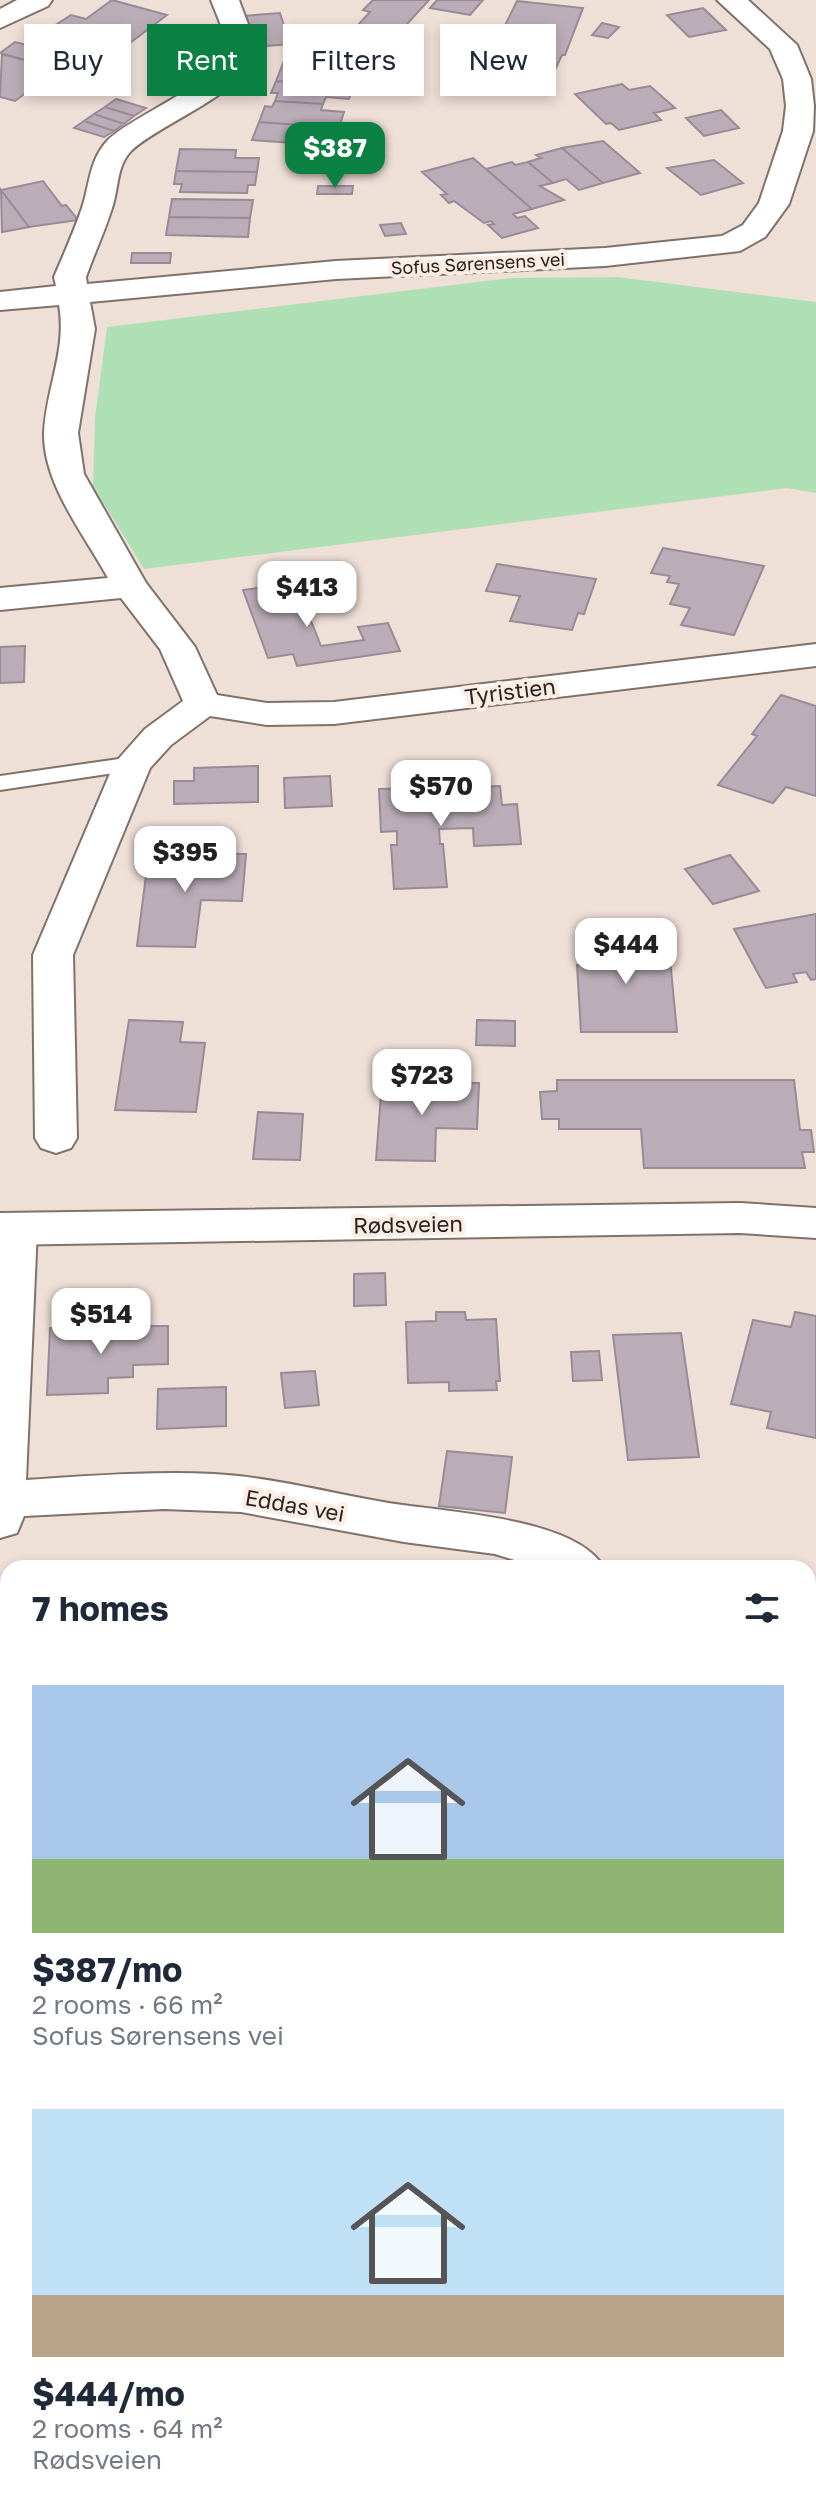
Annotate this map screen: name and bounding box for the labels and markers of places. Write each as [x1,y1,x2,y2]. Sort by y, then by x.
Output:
pin: $387 [288,122,382,190]
pin: $413 [260,561,354,629]
pin: $570 [394,760,488,828]
pin: $395 [138,826,232,894]
pin: $444 [579,918,673,986]
pin: $723 [375,1049,469,1117]
pin: $514 [54,1288,148,1356]

